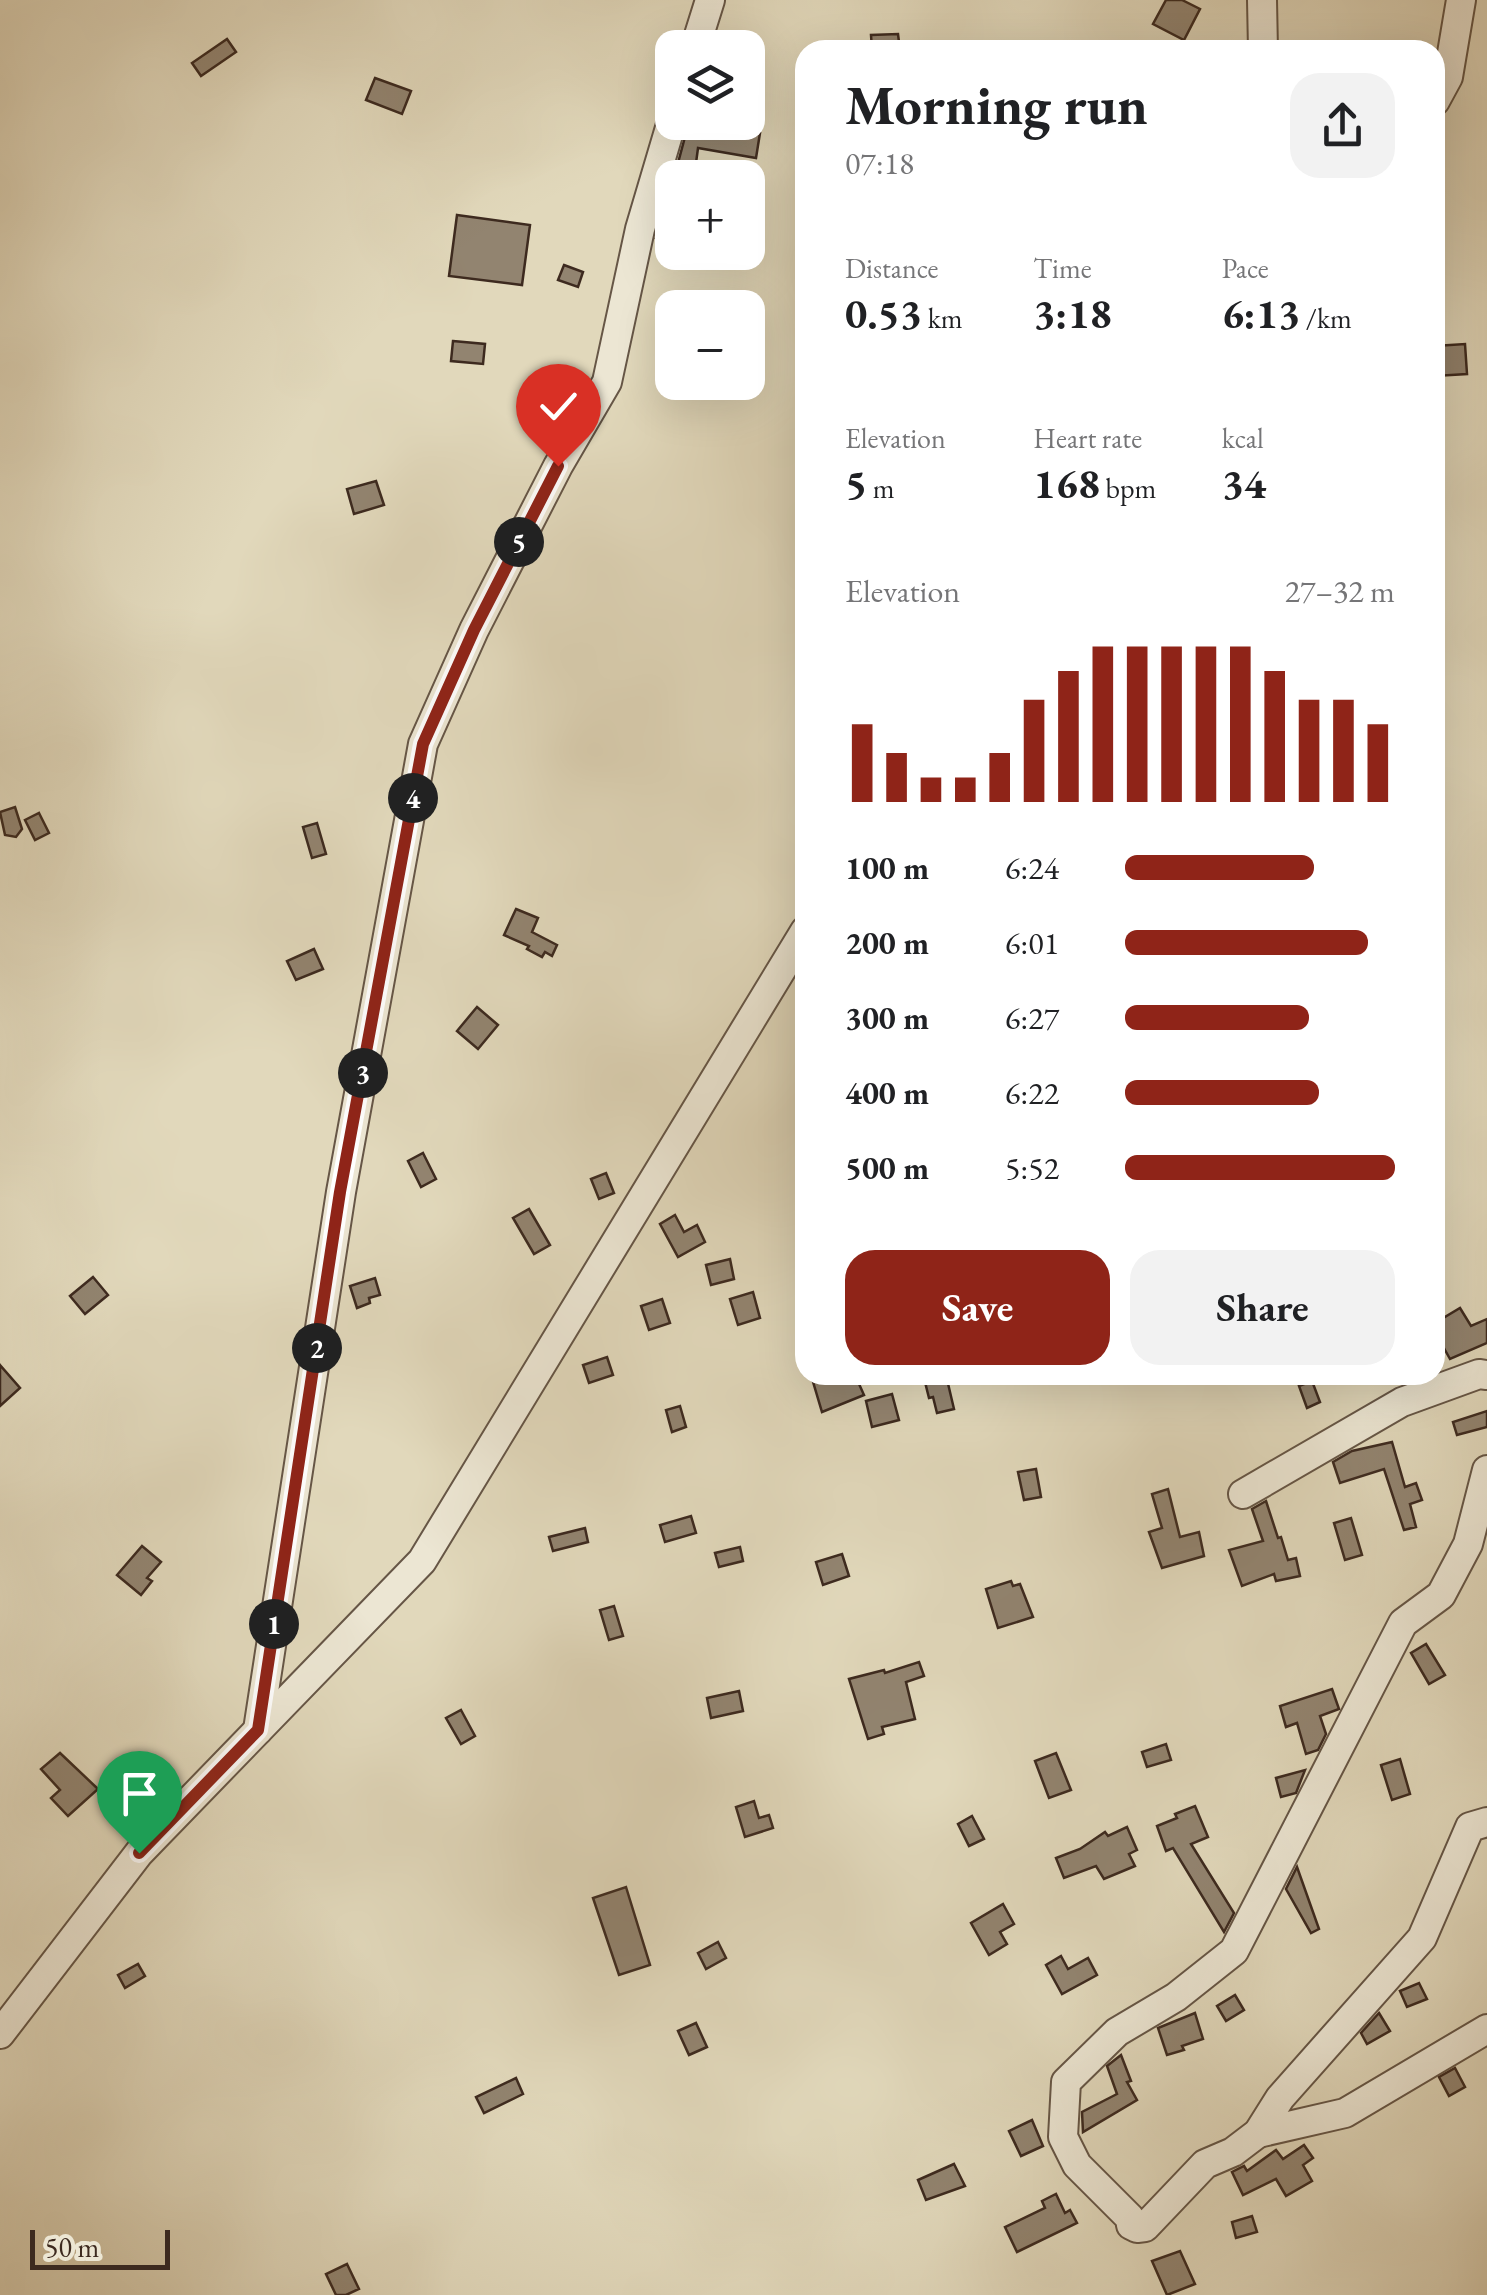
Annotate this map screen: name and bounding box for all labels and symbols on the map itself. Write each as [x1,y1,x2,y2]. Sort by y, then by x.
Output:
pin [516,364,601,467]
pin: 5 [494,517,544,567]
pin: 4 [388,773,438,823]
pin: 3 [338,1048,388,1098]
pin: 2 [292,1323,342,1373]
pin: 1 [249,1599,299,1649]
pin [97,1751,182,1854]
scale bar [30,2225,170,2270]

